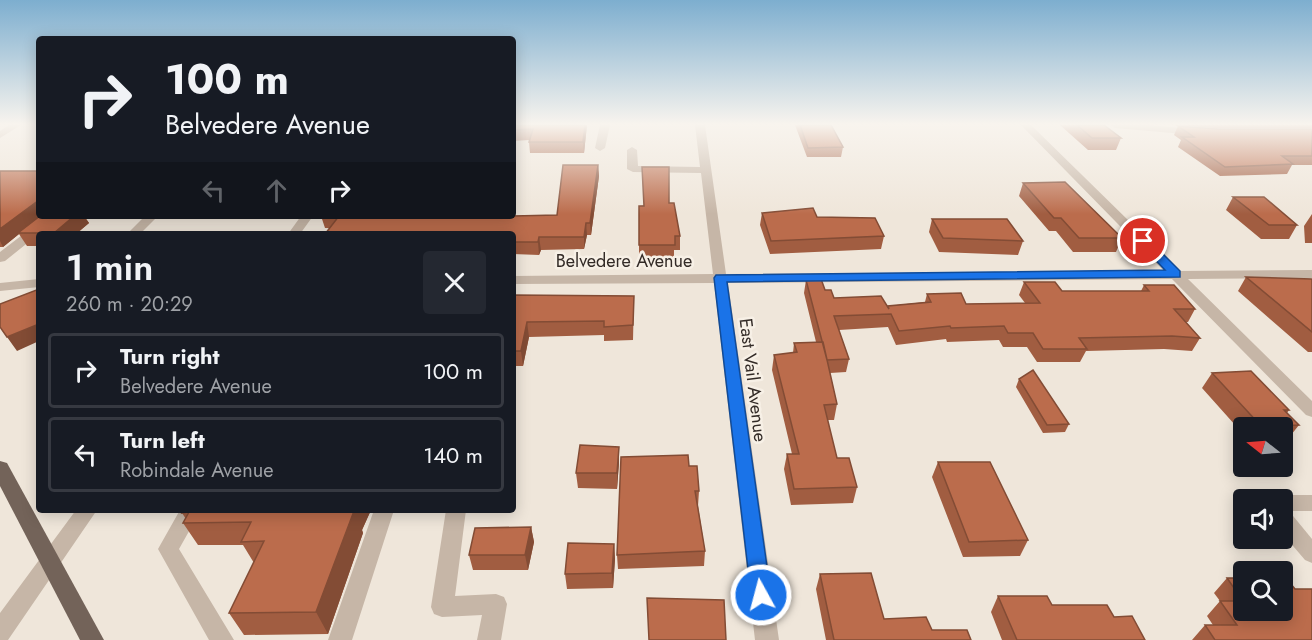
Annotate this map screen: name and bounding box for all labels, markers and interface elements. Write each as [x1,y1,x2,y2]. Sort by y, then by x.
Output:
text: 100 m [165,49,289,110]
icon: right [66,60,144,138]
text: Belvedere Avenue [165,105,370,144]
icon: left [197,174,230,207]
icon: ahead [260,174,293,207]
icon: right [323,174,356,207]
pin [1117,215,1168,266]
icon: arrive [1126,224,1159,257]
text: 1 min [66,241,153,293]
street label: Belvedere Avenue [556,248,692,274]
button: close [423,251,486,314]
text: 260 m · 20:29 [66,290,193,319]
street label: East Vail Avenue [733,317,773,443]
text: Turn right [120,340,220,372]
icon: right [69,354,102,387]
text: 100 m [423,355,483,387]
text: Belvedere Avenue [120,372,272,401]
north arrow [1233,417,1293,477]
map controls [1233,417,1293,621]
text: Turn left [120,424,205,456]
icon: left [69,438,102,471]
text: 140 m [423,439,483,471]
text: Robindale Avenue [120,456,273,485]
button: sound [1233,489,1293,549]
button: search [1233,561,1293,621]
position arrow [729,563,793,627]

